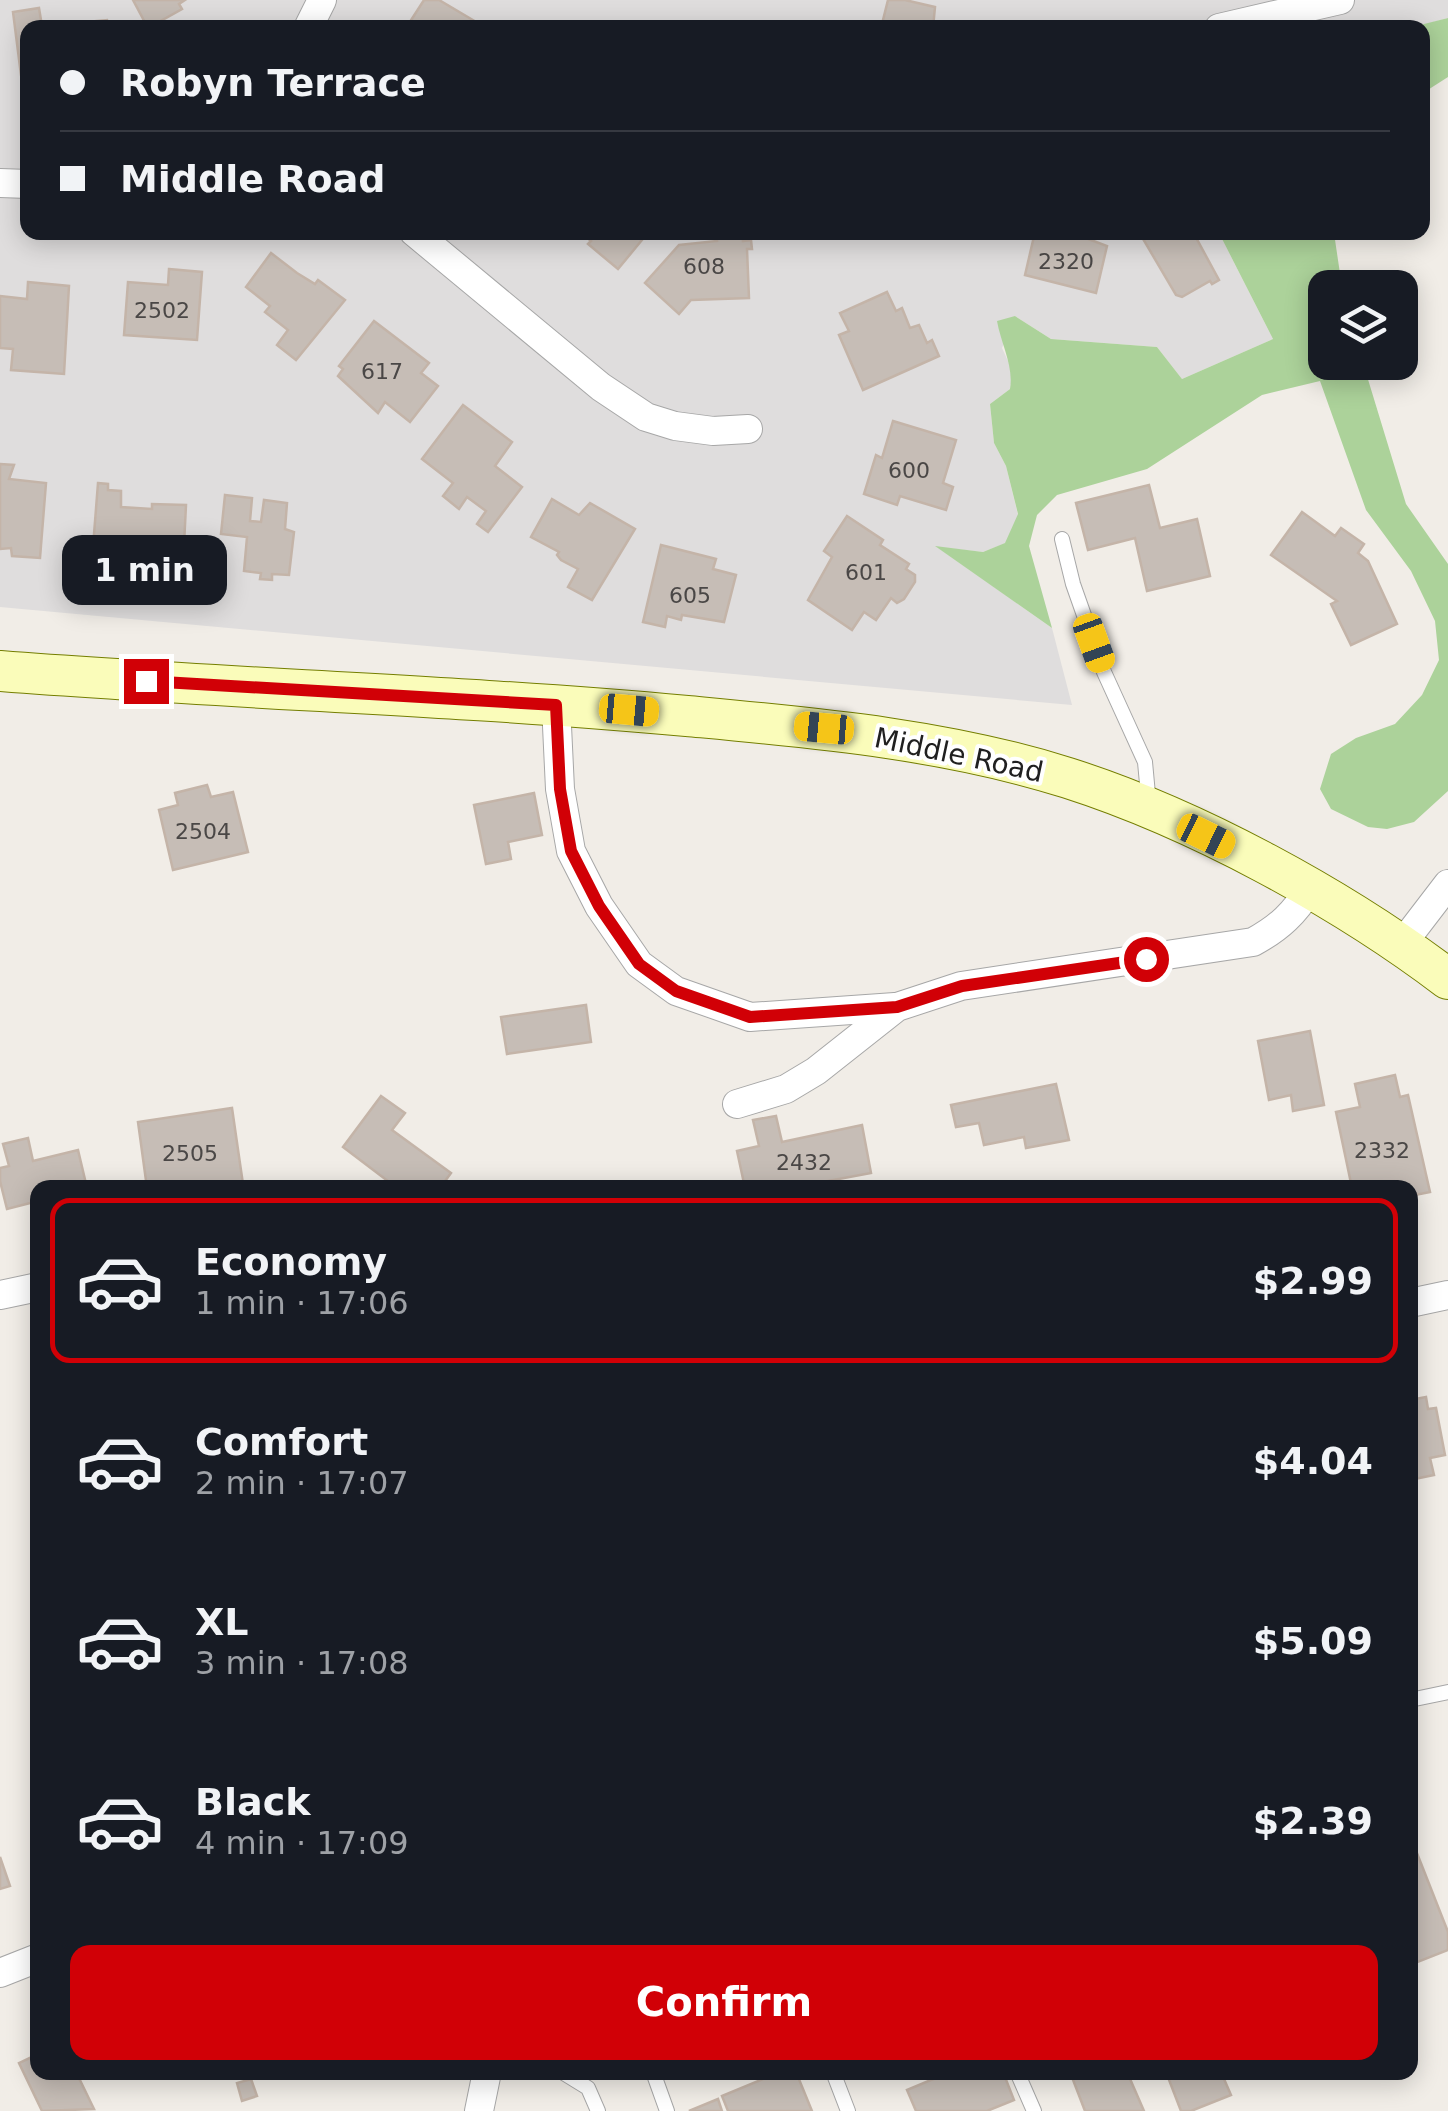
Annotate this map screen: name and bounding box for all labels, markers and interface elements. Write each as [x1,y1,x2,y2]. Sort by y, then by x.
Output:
text: Robyn Terrace [120,61,426,105]
text: Middle Road [120,157,385,201]
house number: 2320 [1038,249,1094,274]
house number: 608 [683,254,725,279]
map controls [1308,270,1418,380]
button: layers [1308,270,1418,380]
house number: 2502 [134,298,190,323]
house number: 617 [361,359,403,384]
house number: 600 [888,458,930,483]
callout: 1 min [64,536,228,606]
text: 1 min [94,551,195,589]
house number: 601 [845,560,887,585]
house number: 605 [669,583,711,608]
car [1070,610,1118,676]
route end [124,659,169,704]
car [598,692,660,728]
car [793,710,855,746]
street label: Middle Road [872,721,1046,789]
car [1172,809,1240,863]
house number: 2504 [175,819,231,844]
route start [1124,937,1169,982]
house number: 2332 [1354,1138,1410,1163]
house number: 2505 [162,1141,218,1166]
house number: 2432 [776,1150,832,1175]
icon: car [75,1236,165,1326]
text: Economy [195,1240,387,1284]
text: $2.99 [1253,1259,1373,1303]
text: 1 min · 17:06 [195,1284,409,1322]
icon: car [75,1416,165,1506]
text: Comfort [195,1420,368,1464]
text: $4.04 [1253,1439,1373,1483]
text: 2 min · 17:07 [195,1464,409,1502]
icon: car [75,1596,165,1686]
text: XL [195,1600,249,1644]
text: $5.09 [1253,1619,1373,1663]
text: 3 min · 17:08 [195,1644,409,1682]
icon: car [75,1776,165,1866]
text: Black [195,1780,310,1824]
text: $2.39 [1253,1799,1373,1843]
text: 4 min · 17:09 [195,1824,409,1862]
button: Confirm [70,1945,1378,2060]

